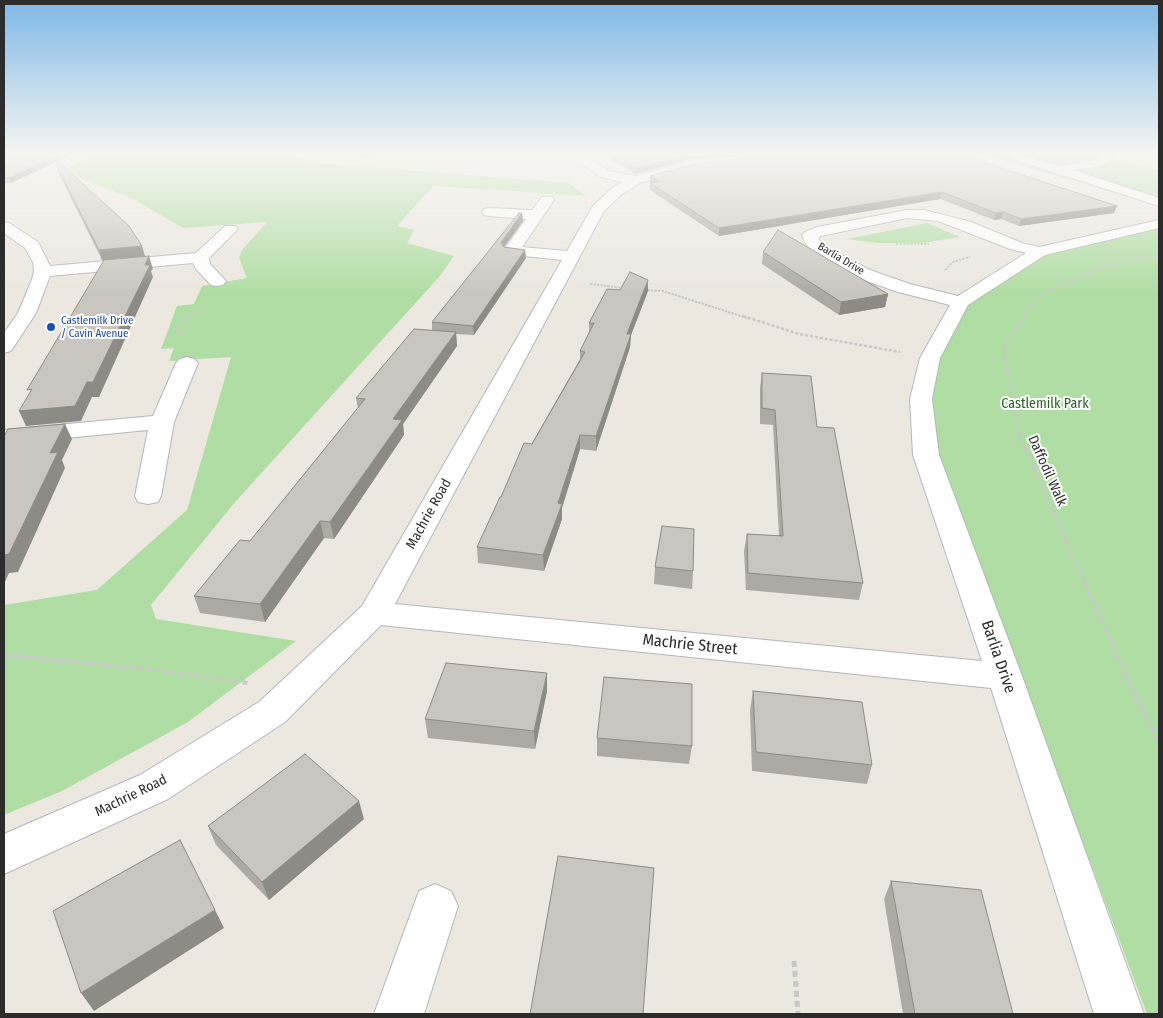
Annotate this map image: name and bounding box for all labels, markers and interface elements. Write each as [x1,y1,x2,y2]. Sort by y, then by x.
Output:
street label: Barlia Drive [815,240,867,278]
place label: Castlemilk Drive / Cavin Avenue [61,314,133,340]
marker: Castlemilk Drive / Cavin Avenue [45,321,57,333]
park label: Castlemilk Park [1001,396,1089,412]
street label: Daffodil Walk [1024,433,1070,509]
street label: Machrie Road [403,476,455,552]
street label: Barlia Drive [977,618,1019,696]
street label: Machrie Street [642,630,738,660]
street label: Machrie Road [92,771,170,821]

